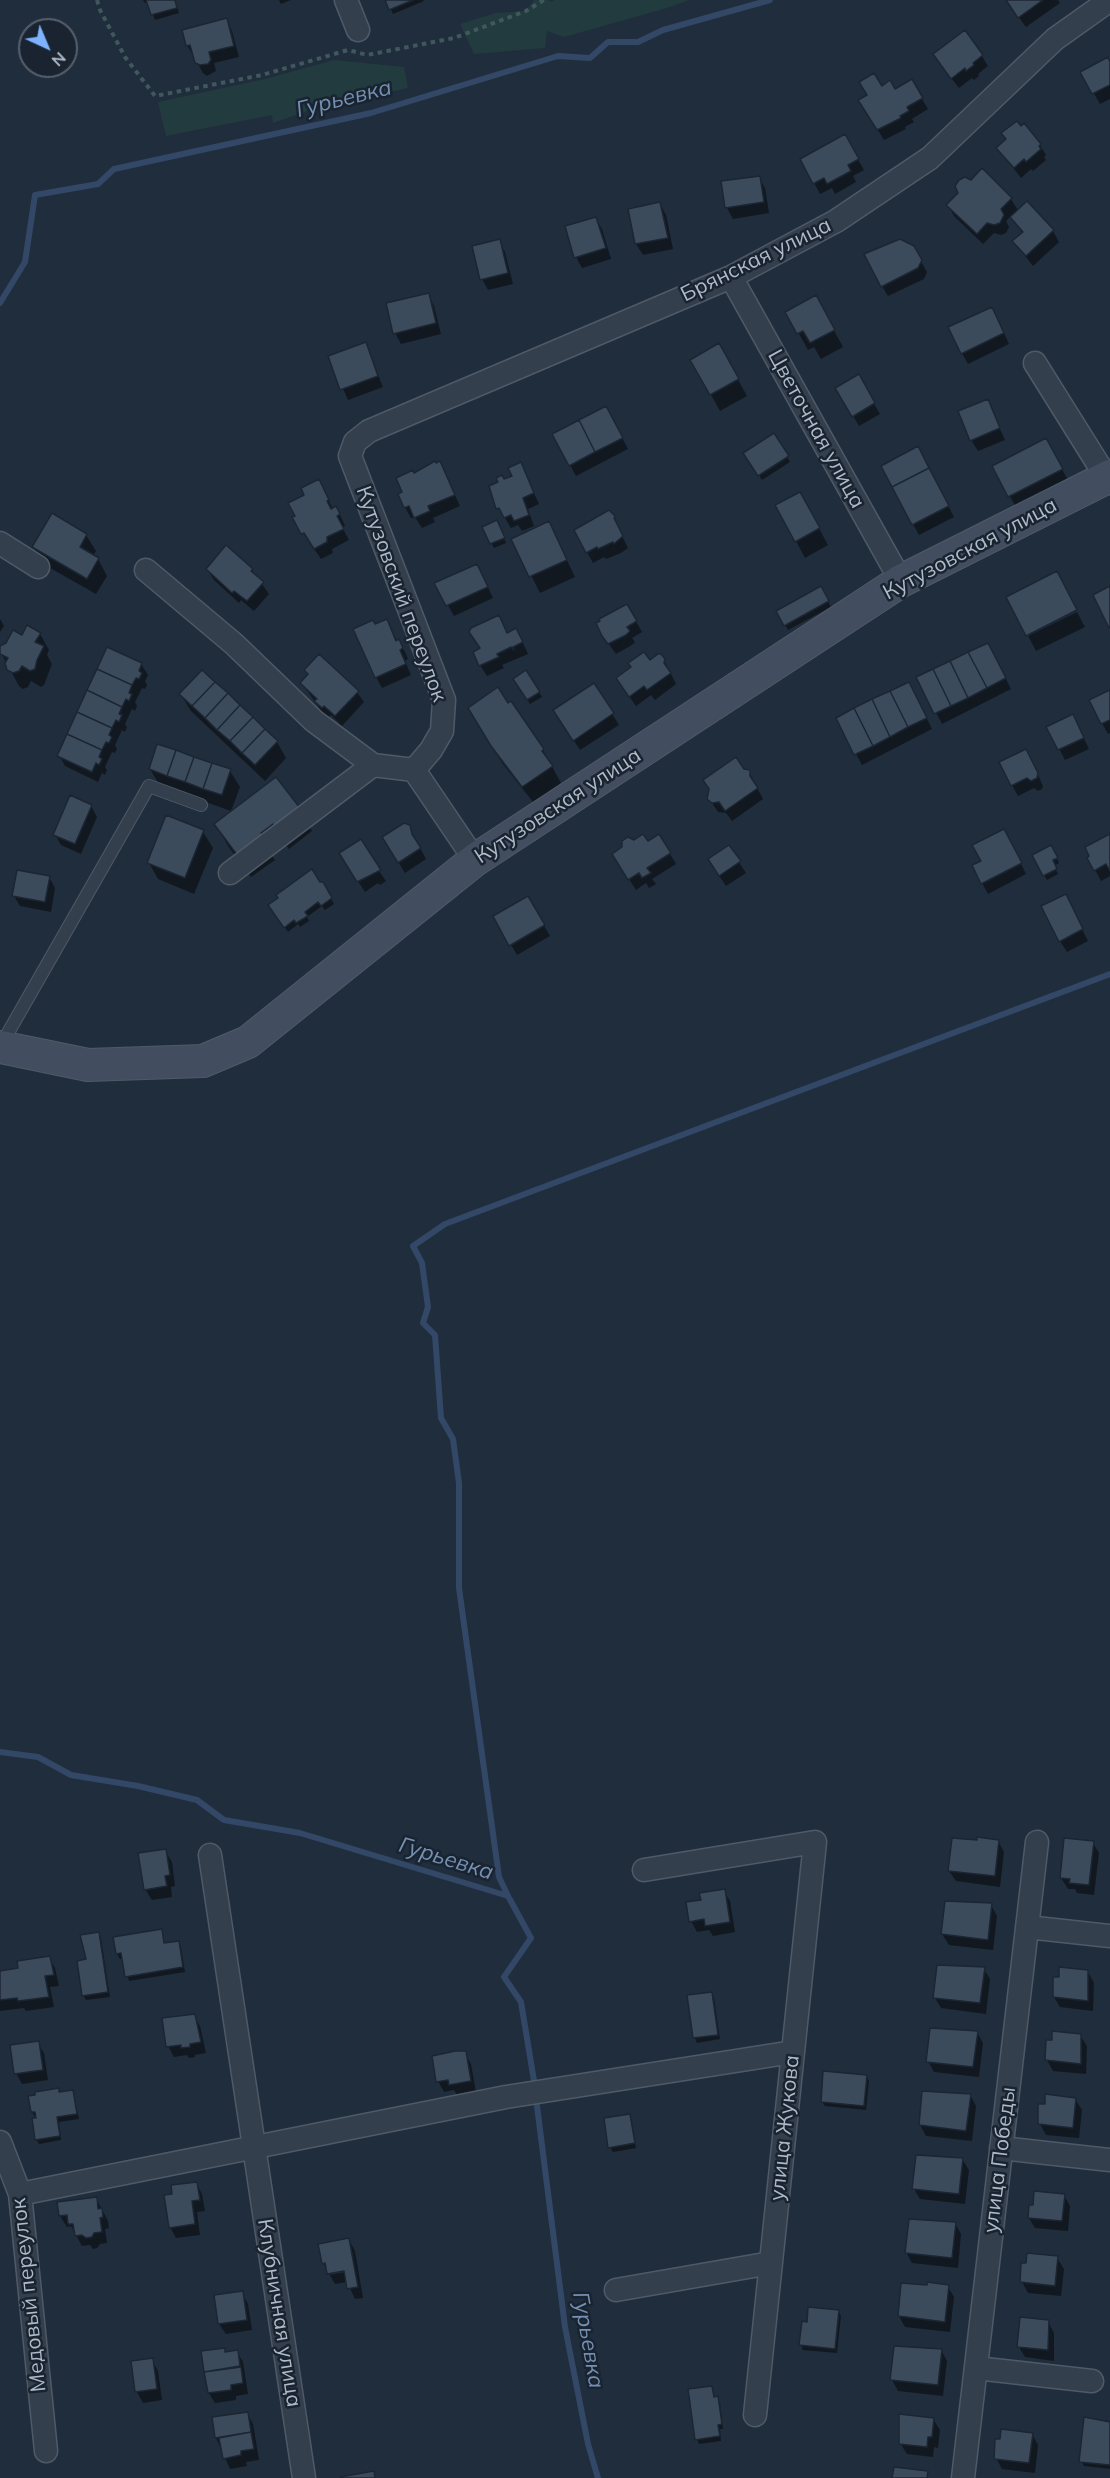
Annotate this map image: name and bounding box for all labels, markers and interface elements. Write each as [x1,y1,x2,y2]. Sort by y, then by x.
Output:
north arrow [18,18,78,78]
text: N [48,48,70,71]
water label: Гурьевка [294,74,394,124]
street label: Брянская улица [677,213,835,307]
street label: Цветочная улица [762,345,870,513]
street label: Кутузовский переулок [350,483,452,705]
street label: Кутузовская улица [879,493,1061,605]
street label: Кутузовская улица [470,743,646,869]
water label: Гурьевка [396,1832,496,1886]
street label: улица Жукова [765,2054,805,2202]
street label: улица Победы [979,2085,1021,2235]
street label: Медовый переулок [6,2197,52,2393]
street label: Клубничная улица [252,2217,306,2409]
water label: Гурьевка [567,2290,609,2390]

